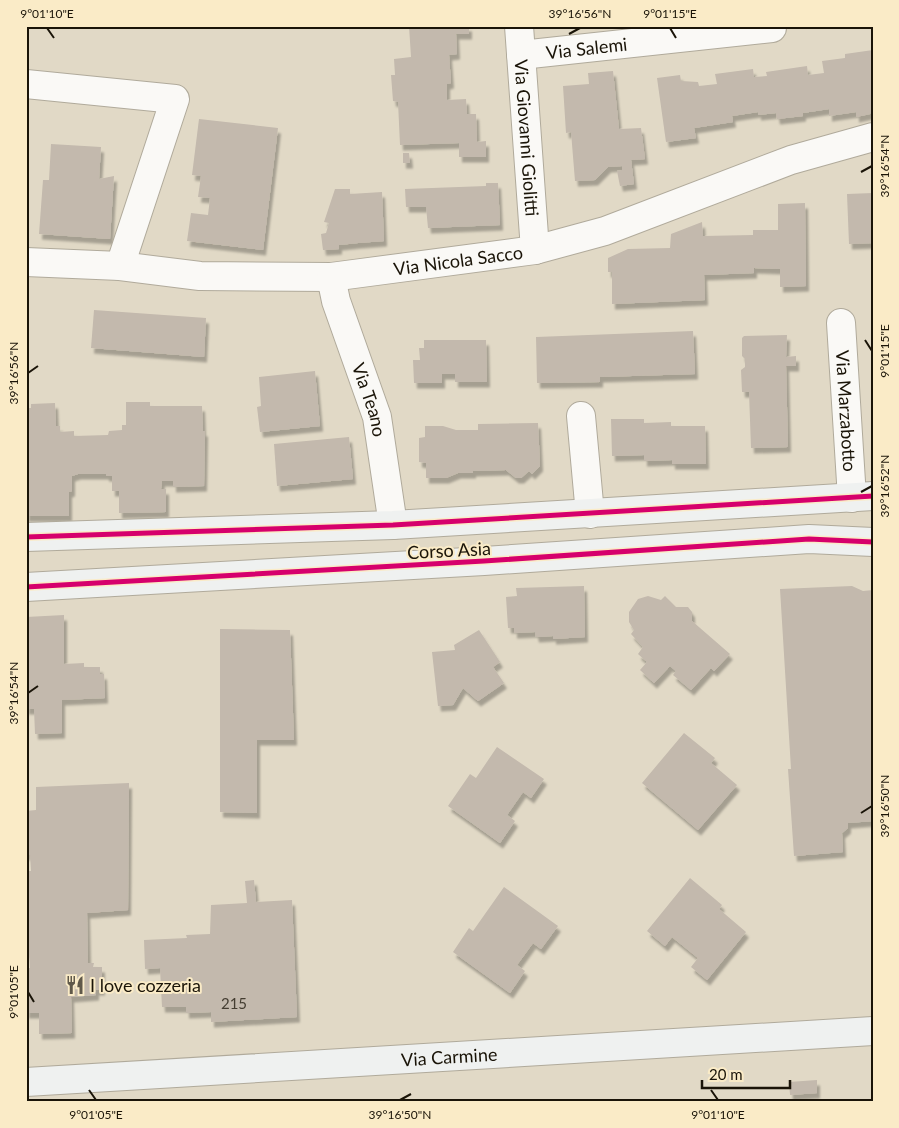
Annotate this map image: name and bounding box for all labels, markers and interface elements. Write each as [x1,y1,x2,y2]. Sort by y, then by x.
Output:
text: 9°01'10"E [20,6,74,21]
text: 39°16'56"N [549,6,611,21]
text: 9°01'15"E [643,6,697,21]
street label: Via Salemi [545,33,628,63]
street label: Via Giovanni Giolitti [510,58,544,217]
text: 39°16'54"N [877,135,892,197]
street label: Via Nicola Sacco [392,241,524,280]
text: 9°01'15"E [877,324,892,378]
text: 39°16'56"N [6,342,21,404]
street label: Via Marzabotto [832,349,861,472]
street label: Via Teano [348,360,391,438]
text: 39°16'52"N [877,455,892,517]
street label: Corso Asia [407,537,491,563]
text: 39°16'54"N [6,662,21,724]
text: 39°16'50"N [877,775,892,837]
text: 9°01'05"E [6,965,21,1019]
restaurant icon: I love cozzeria [64,974,86,996]
place label: I love cozzeria [90,974,201,996]
house number: 215 [221,994,247,1012]
street label: Via Carmine [400,1043,498,1070]
scale bar [702,1058,789,1090]
text: 20 m [709,1065,743,1083]
text: 9°01'05"E [69,1107,123,1122]
text: 39°16'50"N [369,1107,431,1122]
text: 9°01'10"E [691,1107,745,1122]

